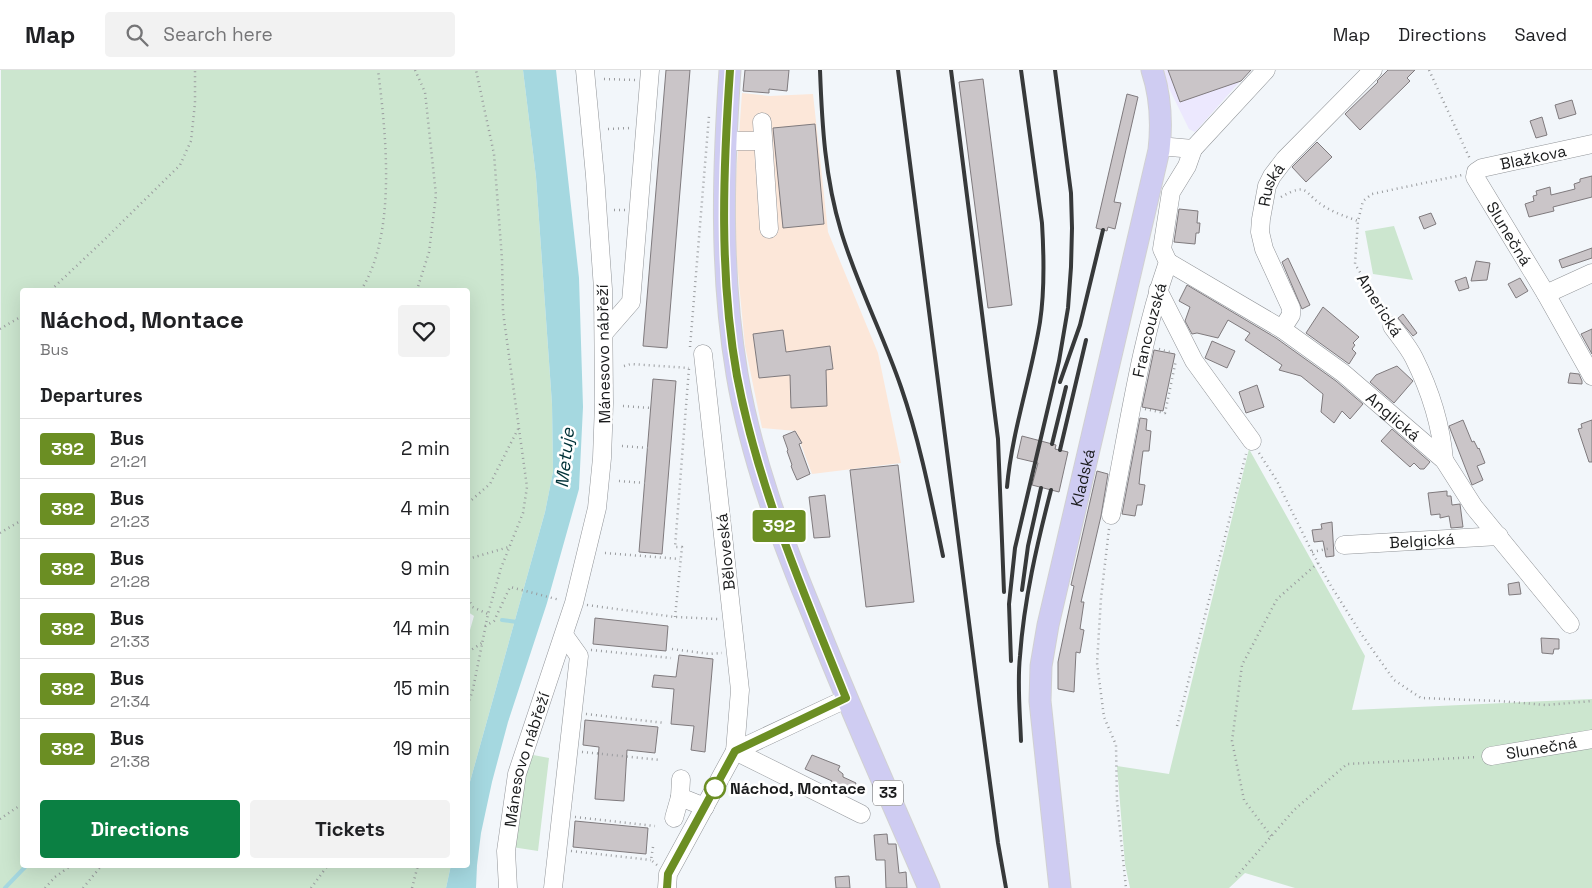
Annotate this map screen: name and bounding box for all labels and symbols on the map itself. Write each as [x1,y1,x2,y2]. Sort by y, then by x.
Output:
street label: Blažkova [1498,140,1568,175]
street label: Ruská [1253,159,1289,208]
street label: Slunečná [1481,198,1536,270]
street label: Americká [1352,270,1407,341]
street label: Francouzská [1128,280,1172,379]
street label: Mánesovo nábřeží [592,284,615,424]
street label: Anglická [1362,388,1425,446]
water label: Metuje [550,425,579,489]
street label: Kladská [1066,447,1100,509]
line badge: 392 [750,510,808,542]
street label: Běloveská [711,512,740,592]
street label: Belgická [1389,529,1455,553]
street label: Mánesovo nábřeží [500,689,555,828]
street label: Slunečná [1504,732,1578,764]
marker: Náchod, Montace [704,777,726,799]
place label: Náchod, Montace [730,778,866,799]
road number: 33 [873,780,903,806]

